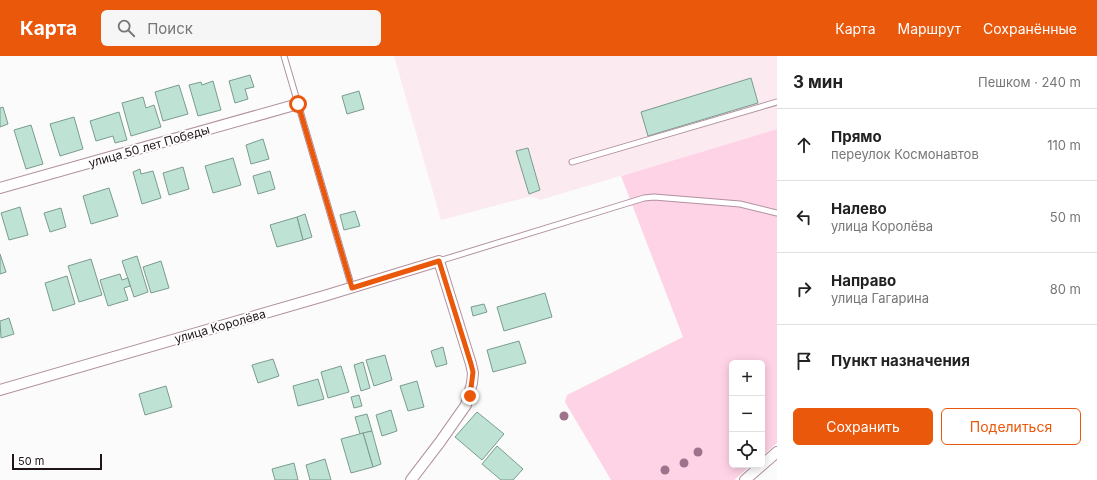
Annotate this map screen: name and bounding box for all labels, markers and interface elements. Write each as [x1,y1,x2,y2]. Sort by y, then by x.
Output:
search box [101,10,381,46]
text: Карта [20,17,77,40]
icon: search [115,17,137,39]
text: Поиск [147,19,193,38]
text: Карта [835,20,876,37]
text: Маршрут [898,20,961,37]
text: Сохранённые [983,20,1077,37]
text: 3 мин [793,72,843,92]
text: Пешком · 240 m [978,74,1081,90]
route start [289,95,307,113]
street label: улица 50 лет Победы [87,122,211,170]
text: Прямо [831,127,882,146]
icon: ahead [793,134,815,156]
text: 110 m [1047,137,1081,153]
text: переулок Космонавтов [831,146,979,162]
text: Налево [831,199,887,218]
icon: left [793,206,815,228]
text: 50 m [1050,209,1081,225]
text: улица Королёва [831,218,933,234]
text: Направо [831,271,896,290]
icon: right [793,278,815,300]
text: 80 m [1050,281,1081,297]
text: улица Гагарина [831,290,929,306]
street label: улица Королёва [173,306,267,346]
icon: arrive [793,350,815,372]
text: Пункт назначения [831,351,970,370]
map controls [729,360,765,468]
button: + [729,360,765,396]
route end [461,387,479,405]
button: − [729,396,765,432]
button: Сохранить [793,408,933,445]
button: Поделиться [941,408,1081,445]
button: locate [729,432,765,468]
scale bar [12,452,102,471]
text: 50 m [18,454,44,468]

